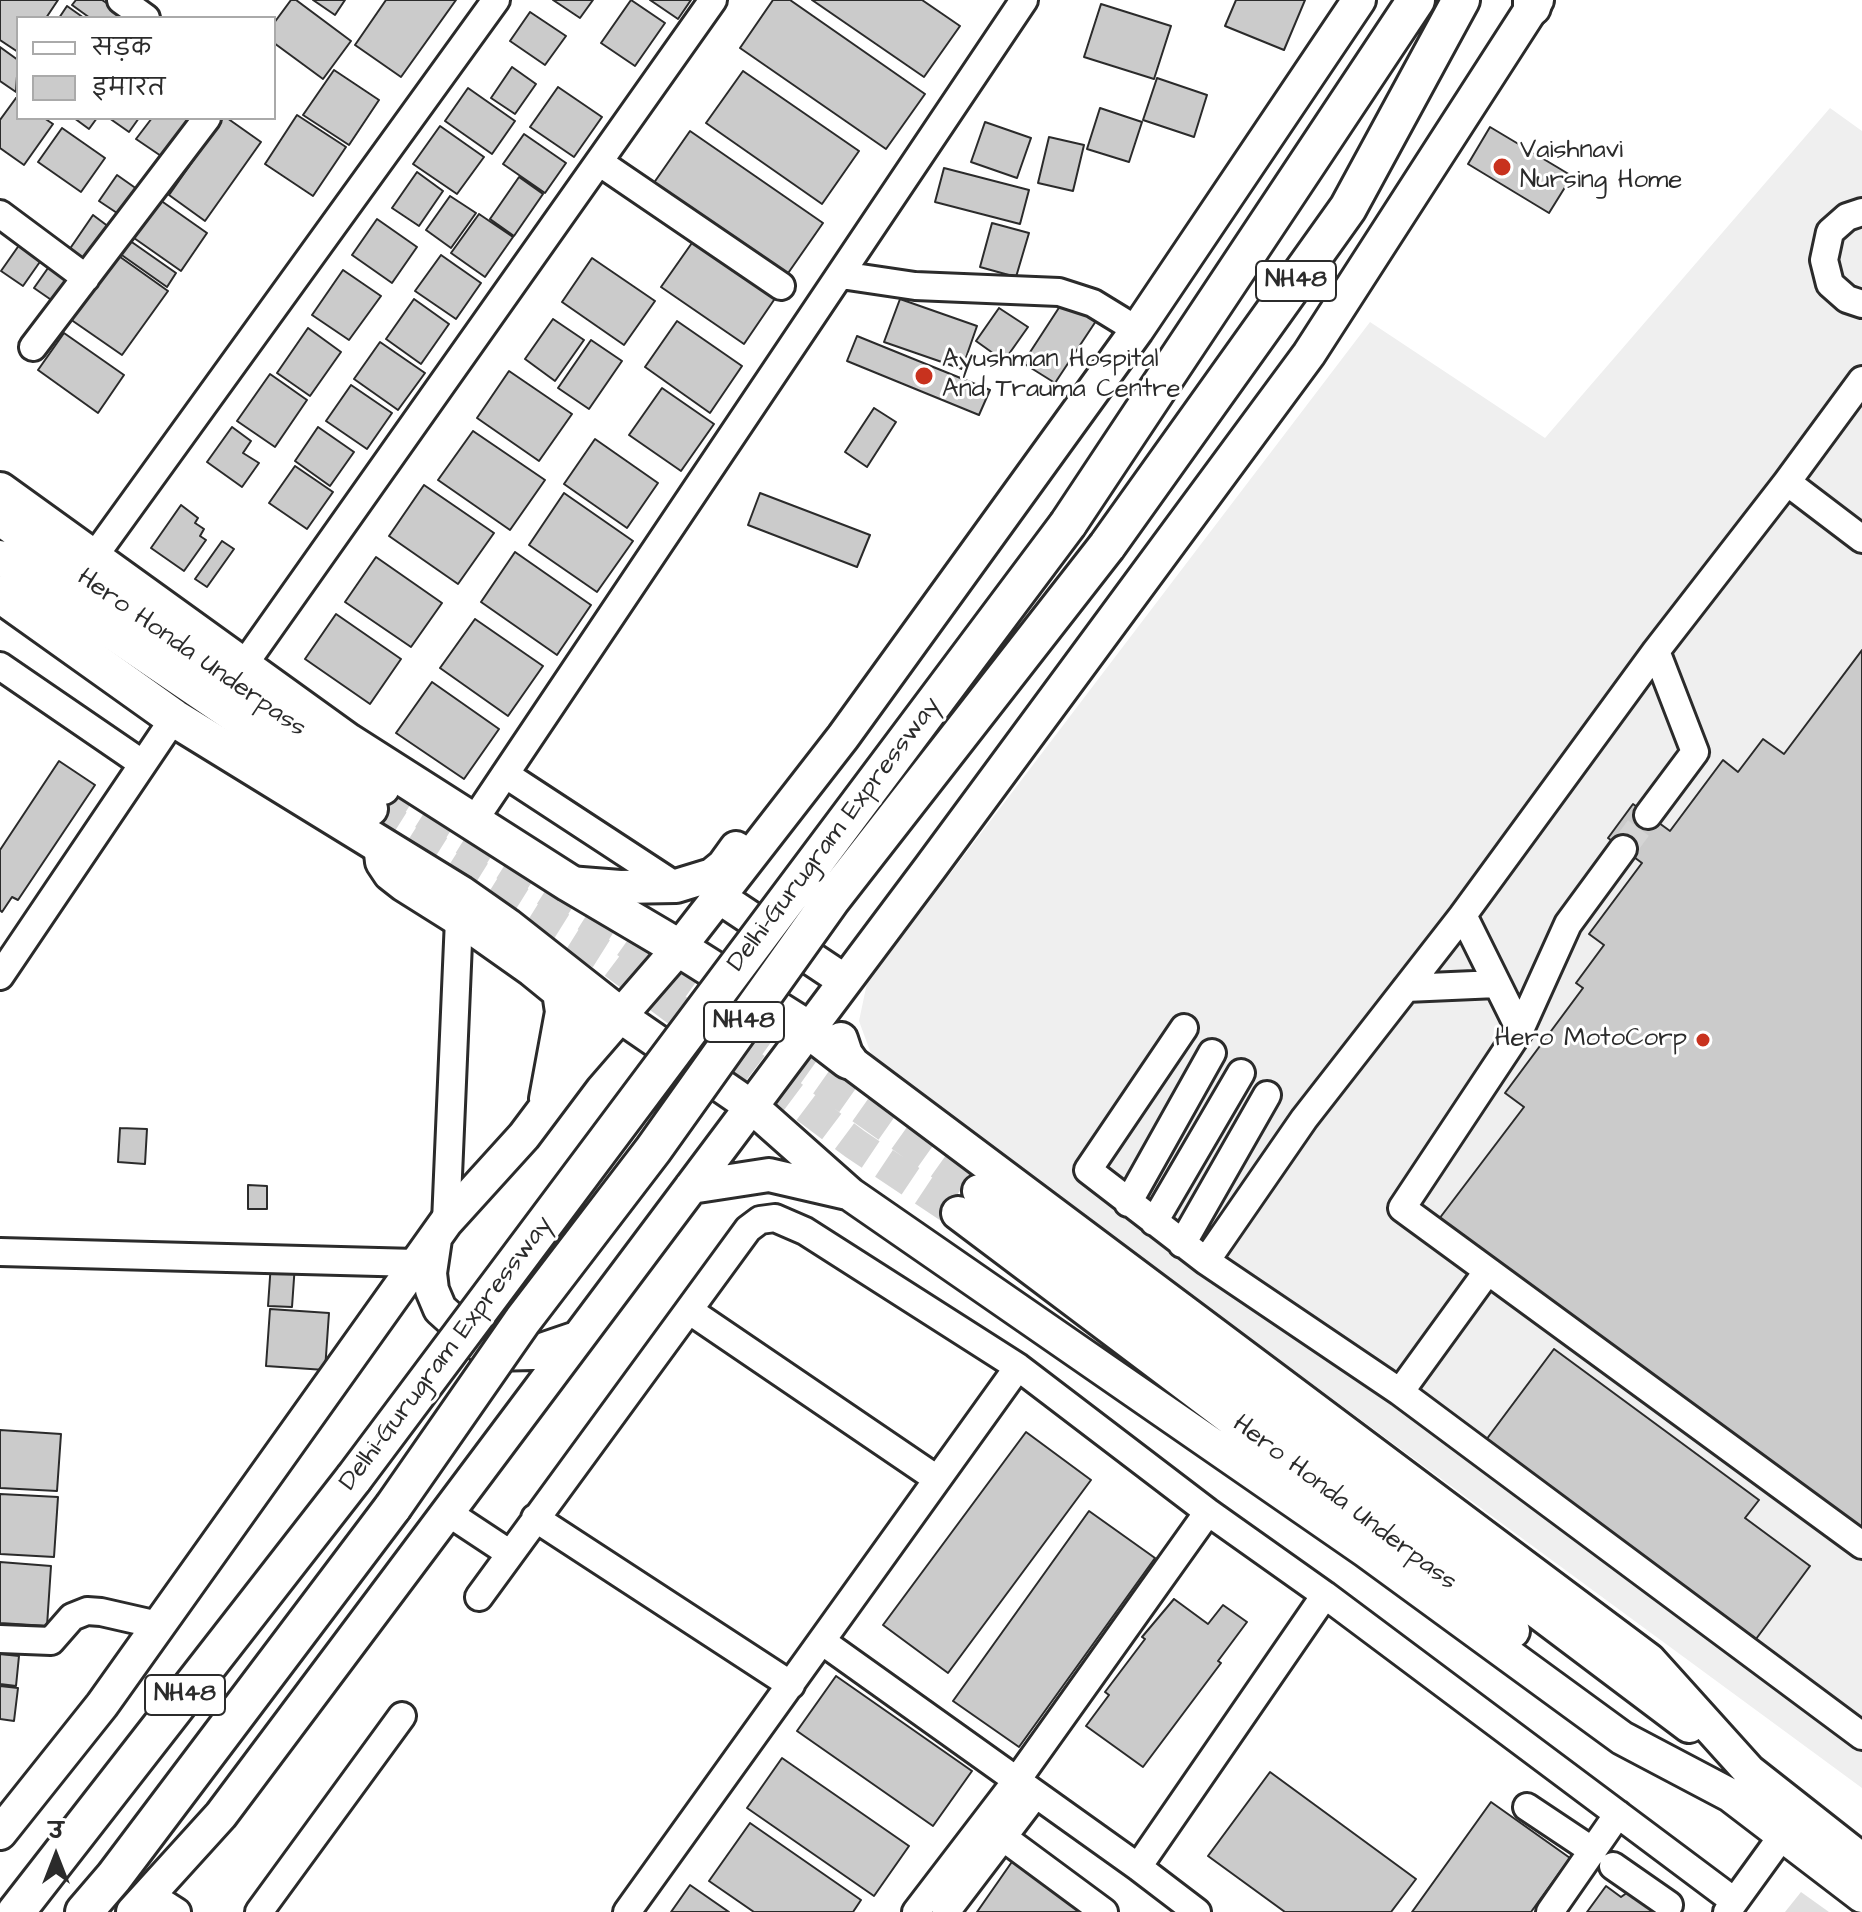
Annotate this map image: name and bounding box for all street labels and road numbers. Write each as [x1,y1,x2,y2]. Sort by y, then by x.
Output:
road number: NH48 [1256,261,1336,301]
street label: Hero Honda Underpass [70,563,312,745]
street label: Delhi-Gurugram Expressway [722,692,948,978]
road number: NH48 [704,1002,784,1042]
street label: Delhi-Gurugram Expressway [334,1211,560,1497]
street label: Hero Honda Underpass [1226,1409,1462,1599]
road number: NH48 [145,1675,225,1715]

